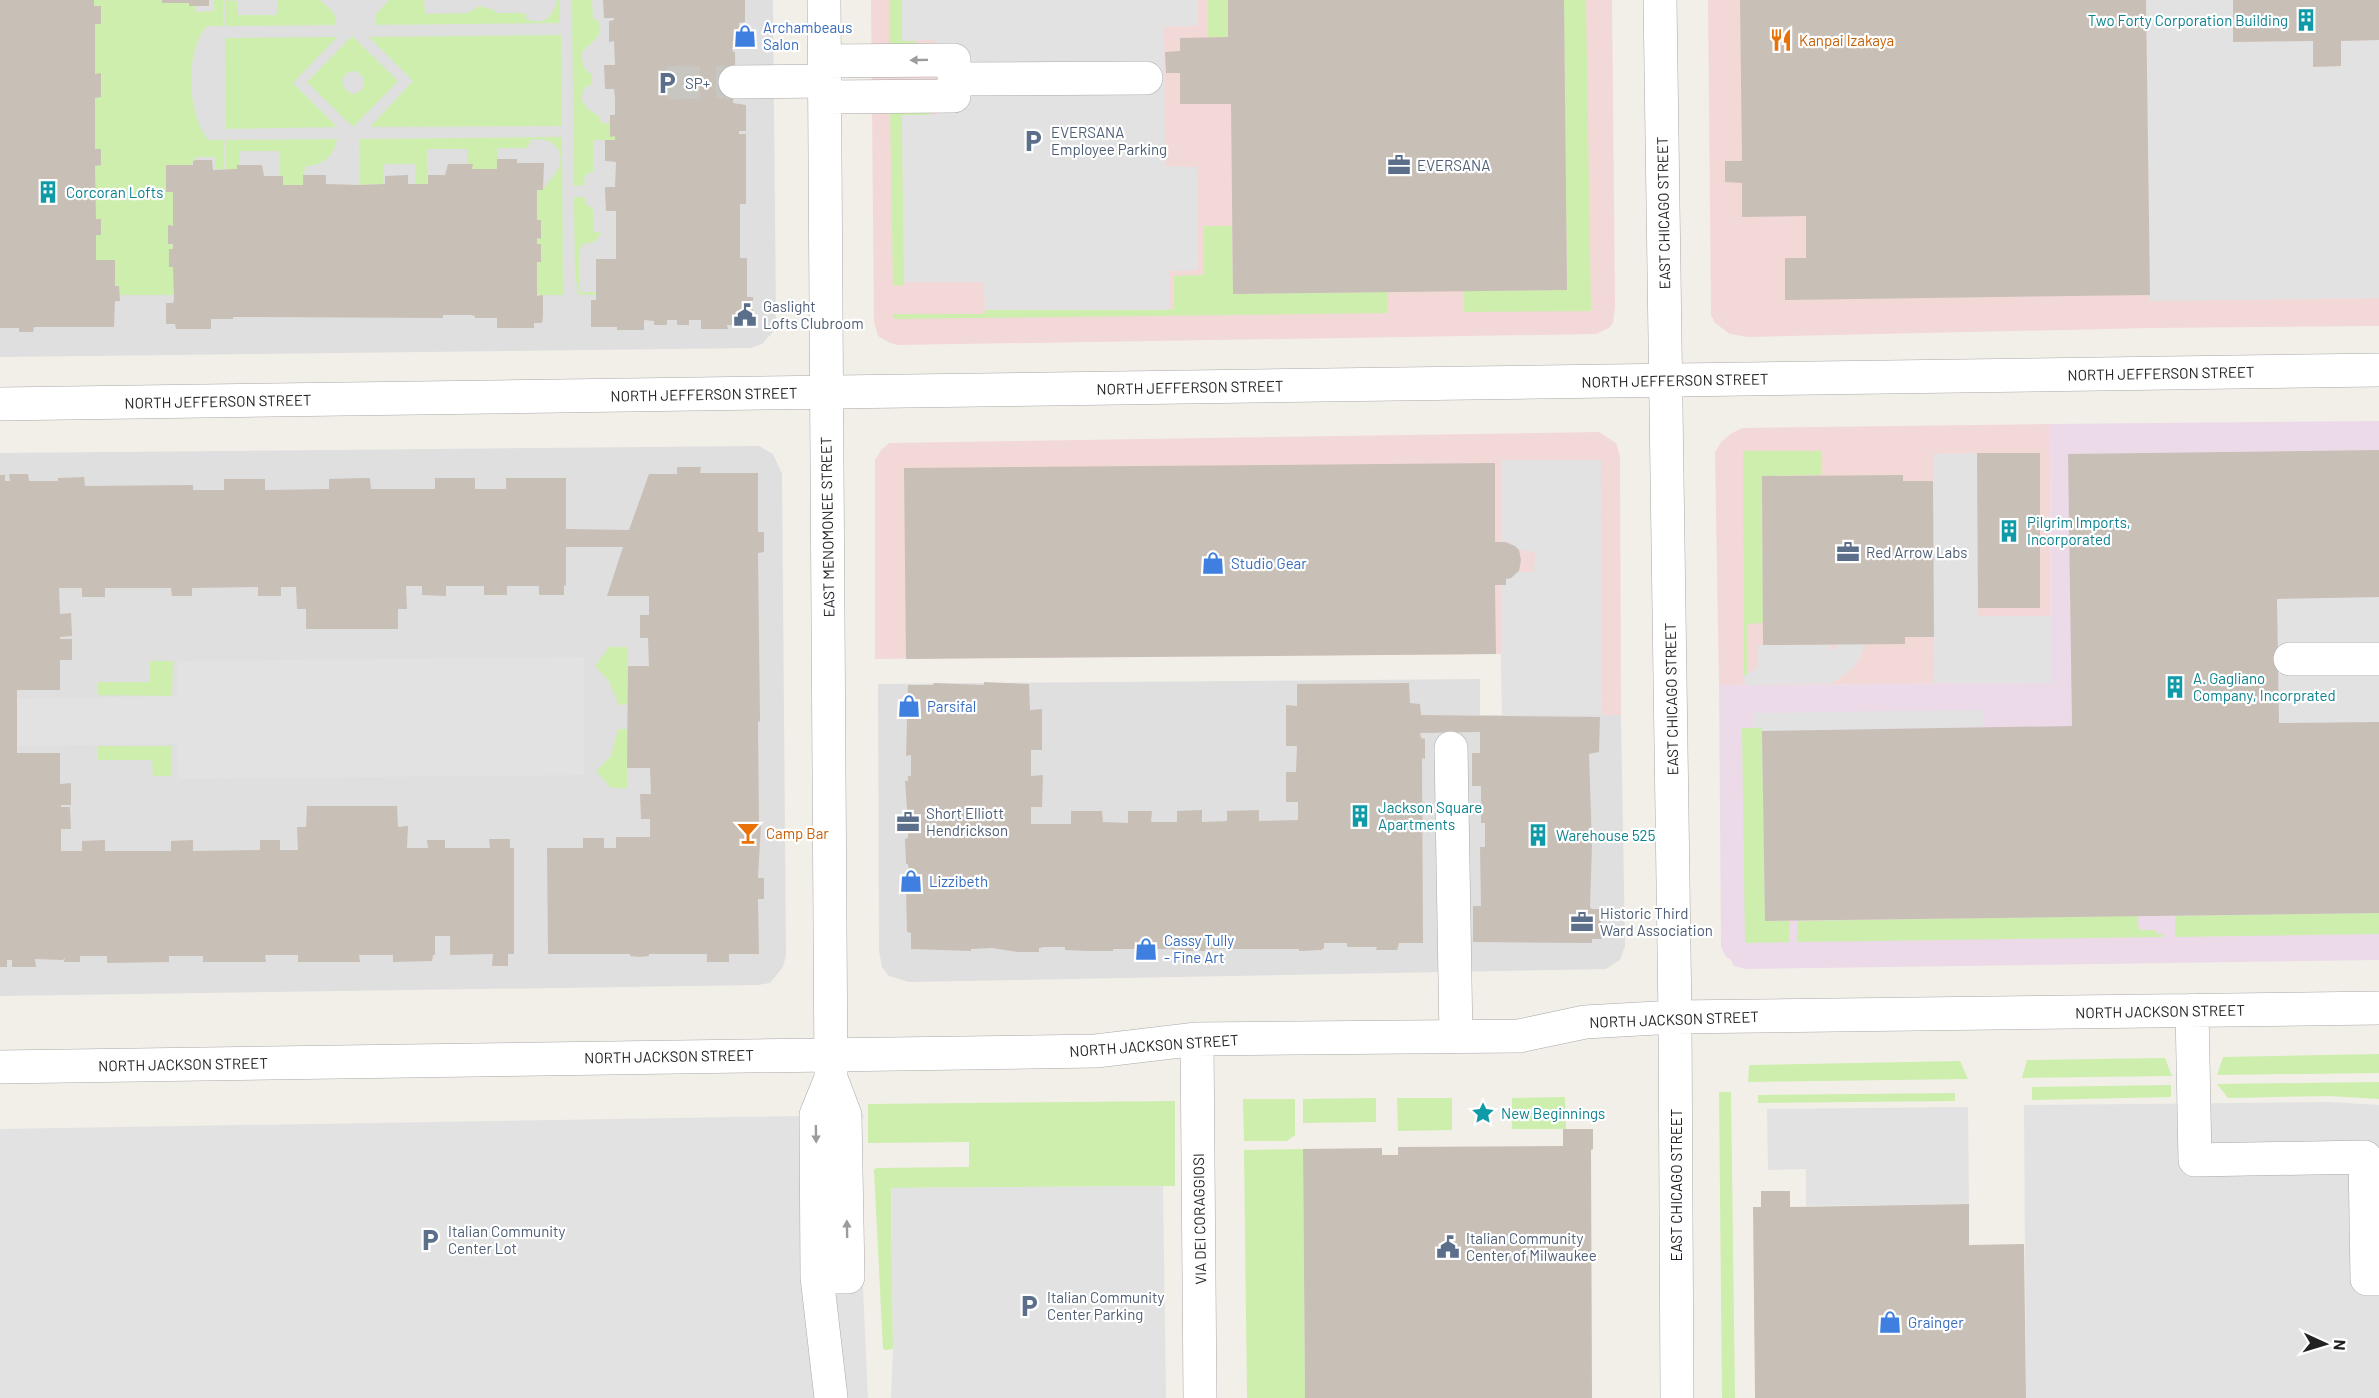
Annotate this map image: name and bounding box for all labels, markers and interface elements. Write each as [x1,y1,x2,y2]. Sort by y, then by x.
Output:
building icon: Two Forty Corporation Building [2293,7,2319,33]
place label: Two Forty Corporation Building [2088,11,2288,29]
place label: Archambeaus Salon [763,18,852,53]
shop icon: Archambeaus Salon [732,23,758,49]
restaurant icon: Kanpai Izakaya [1768,27,1794,53]
place label: Kanpai Izakaya [1799,31,1894,49]
one-way arrow [909,55,928,65]
parking icon: SP+ [654,70,680,96]
place label: SP+ [685,74,710,92]
place label: EVERSANA Employee Parking [1051,123,1167,158]
parking icon: EVERSANA Employee Parking [1020,128,1046,154]
street label: EAST CHICAGO STREET [1653,136,1673,290]
office icon: EVERSANA [1386,152,1412,178]
place label: EVERSANA [1417,156,1490,174]
building icon: Corcoran Lofts [35,179,61,205]
place label: Corcoran Lofts [66,183,163,201]
place label: Gaslight Lofts Clubroom [763,297,864,332]
public building icon: Gaslight Lofts Clubroom [732,302,758,328]
street label: NORTH JEFFERSON STREET [2067,362,2255,384]
street label: NORTH JEFFERSON STREET [1581,369,1769,391]
street label: NORTH JEFFERSON STREET [1096,376,1284,398]
street label: NORTH JEFFERSON STREET [610,383,798,405]
street label: NORTH JEFFERSON STREET [124,390,312,412]
street label: EAST MENOMONEE STREET [816,436,838,618]
place label: Pilgrim Imports, Incorporated [2027,513,2131,548]
building icon: Pilgrim Imports, Incorporated [1996,518,2022,544]
office icon: Red Arrow Labs [1835,539,1861,565]
place label: Red Arrow Labs [1866,543,1968,561]
shop icon: Studio Gear [1200,550,1226,576]
place label: Studio Gear [1231,554,1307,572]
street label: EAST CHICAGO STREET [1661,622,1681,776]
place label: A. Gagliano Company, Incorprated [2193,669,2336,704]
building icon: A. Gagliano Company, Incorprated [2162,674,2188,700]
shop icon: Parsifal [896,693,922,719]
place label: Parsifal [927,697,976,715]
place label: Jackson Square Apartments [1378,798,1482,833]
building icon: Jackson Square Apartments [1347,803,1373,829]
place label: Short Elliott Hendrickson [926,804,1008,839]
office icon: Short Elliott Hendrickson [895,809,921,835]
bar icon: Camp Bar [735,820,761,846]
building icon: Warehouse 525 [1525,822,1551,848]
place label: Camp Bar [766,824,829,842]
place label: Warehouse 525 [1556,826,1655,844]
shop icon: Lizzibeth [898,868,924,894]
place label: Lizzibeth [929,872,988,890]
place label: Historic Third Ward Association [1600,904,1713,939]
office icon: Historic Third Ward Association [1569,909,1595,935]
place label: Cassy Tully - Fine Art [1164,931,1234,966]
shop icon: Cassy Tully - Fine Art [1133,936,1159,962]
street label: NORTH JACKSON STREET [2075,1001,2245,1021]
street label: NORTH JACKSON STREET [1589,1007,1759,1031]
street label: NORTH JACKSON STREET [1069,1030,1239,1060]
street label: NORTH JACKSON STREET [584,1046,754,1066]
street label: NORTH JACKSON STREET [98,1054,268,1074]
place icon: New Beginnings [1470,1100,1496,1126]
place label: New Beginnings [1501,1104,1605,1122]
street label: EAST CHICAGO STREET [1667,1109,1685,1261]
one-way arrow [811,1124,821,1143]
street label: VIA DEI CORAGGIOSI [1189,1153,1209,1285]
one-way arrow [843,1219,852,1238]
place label: Italian Community Center Lot [448,1222,566,1257]
parking icon: Italian Community Center Lot [417,1227,443,1253]
place label: Italian Community Center of Milwaukee [1466,1229,1597,1264]
public building icon: Italian Community Center of Milwaukee [1435,1234,1461,1260]
place label: Italian Community Center Parking [1047,1288,1165,1323]
parking icon: Italian Community Center Parking [1016,1293,1042,1319]
shop icon: Grainger [1877,1309,1903,1335]
place label: Grainger [1908,1313,1964,1331]
north arrow [2295,1314,2355,1374]
text: N [2331,1339,2350,1351]

